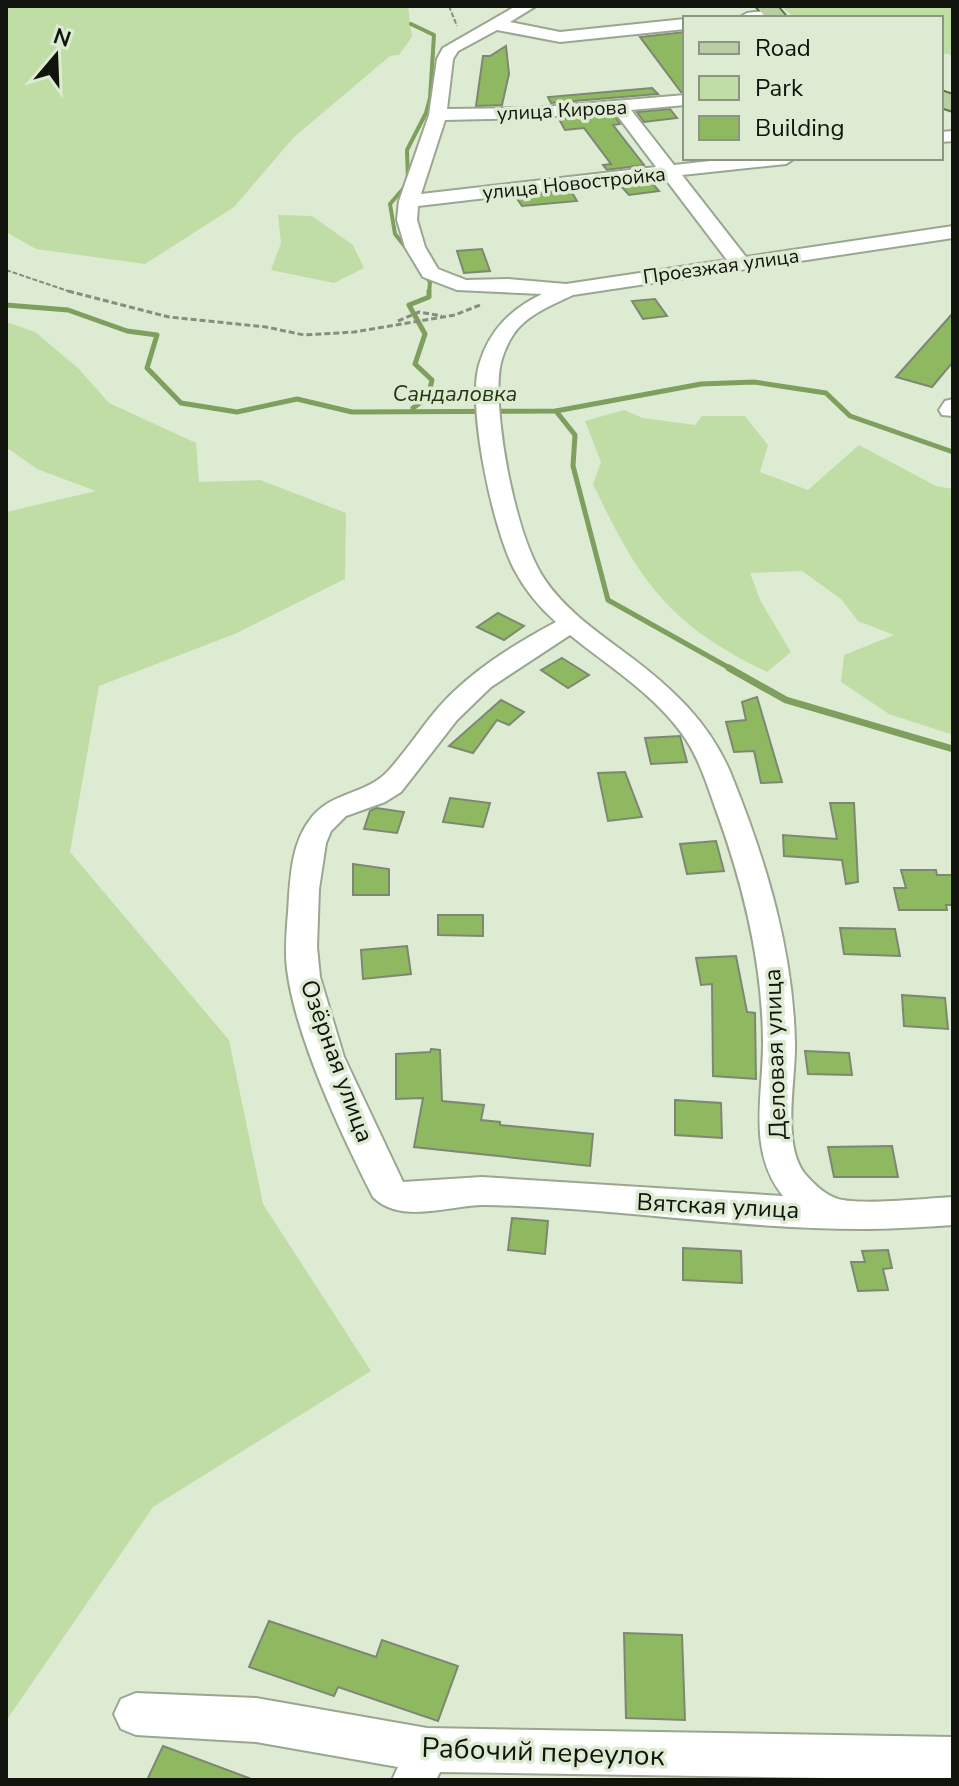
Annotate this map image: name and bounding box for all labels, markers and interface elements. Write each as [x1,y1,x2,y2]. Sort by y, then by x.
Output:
north arrow [16,16,96,96]
legend [683,16,943,160]
text: N [50,21,75,55]
text: Road [755,32,811,64]
text: Park [755,72,804,104]
street label: улица Кирова [496,94,628,127]
text: Building [755,112,845,144]
street label: улица Новостройка [481,160,667,207]
street label: Проезжая улица [641,242,801,291]
water label: Сандаловка [393,379,517,409]
street label: Деловая улица [756,968,794,1140]
street label: Озёрная улица [293,975,381,1147]
street label: Вятская улица [636,1186,800,1226]
street label: Рабочий переулок [421,1729,665,1775]

